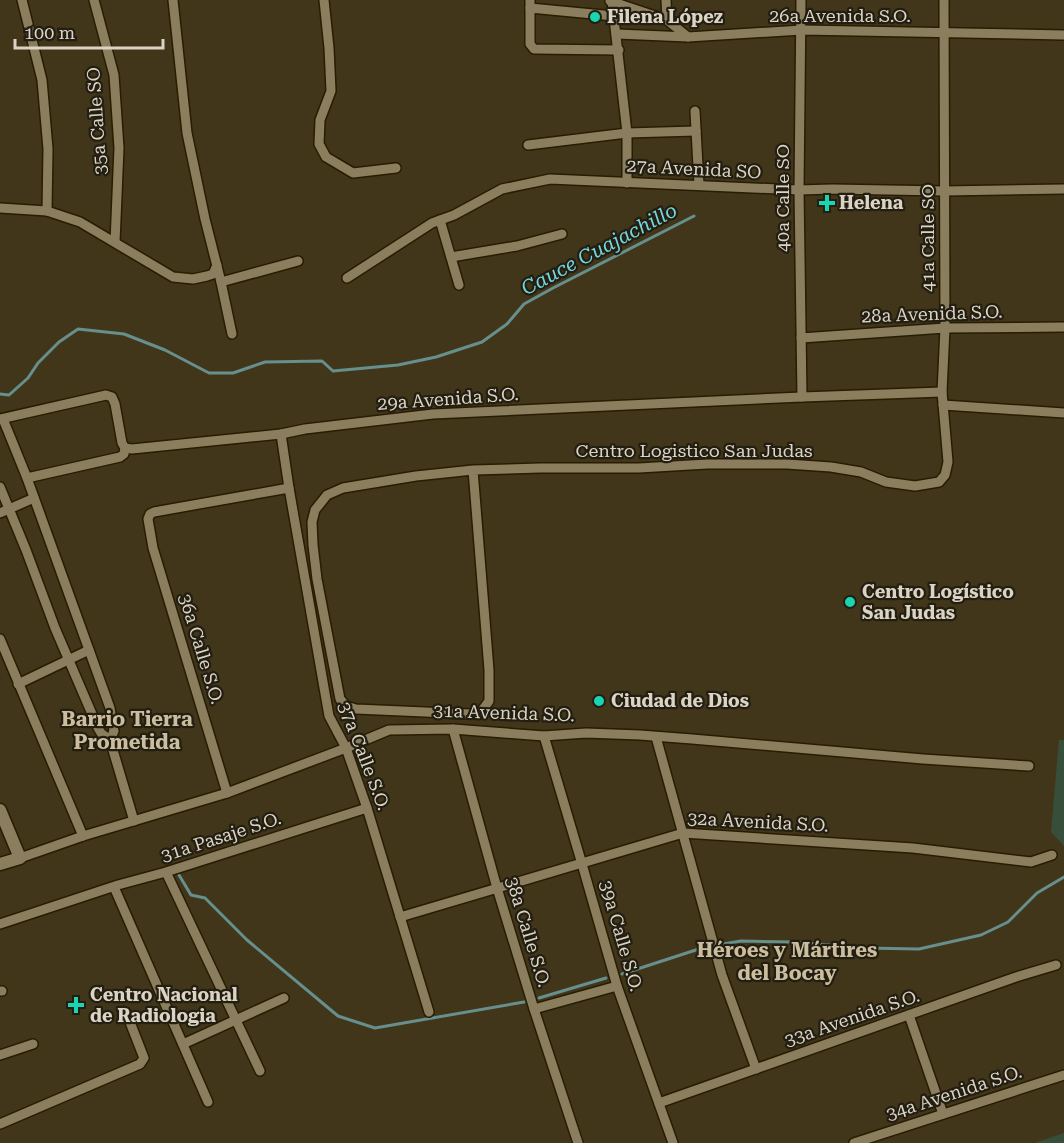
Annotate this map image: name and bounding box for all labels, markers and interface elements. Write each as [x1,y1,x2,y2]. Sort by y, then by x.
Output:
street label: 26a Avenida S.O. [769,5,911,26]
place label: Filena López [607,6,723,27]
marker: Filena López [588,10,602,24]
scale bar [15,12,164,50]
text: 100 m [24,22,75,43]
street label: 35a Calle SO [82,66,111,176]
street label: 40a Calle SO [772,144,793,252]
street label: 27a Avenida SO [626,154,762,183]
street label: 41a Calle SO [917,184,938,292]
place label: Helena [839,192,904,213]
marker: Helena [820,196,834,210]
water label: Cauce Cuajachillo [517,198,681,300]
street label: 28a Avenida S.O. [861,301,1003,326]
street label: 29a Avenida S.O. [377,383,519,414]
street label: Centro Logistico San Judas [575,440,813,461]
place label: Centro Logístico San Judas [862,581,1014,623]
street label: 36a Calle S.O. [175,591,228,707]
marker: Centro Logístico San Judas [843,595,857,609]
place label: Ciudad de Dios [611,690,749,711]
marker: Ciudad de Dios [592,694,606,708]
street label: 37a Calle S.O. [334,699,395,813]
street label: 31a Avenida S.O. [433,700,575,725]
district label: Barrio Tierra Prometida [61,707,193,754]
street label: 31a Pasaje S.O. [158,807,284,866]
street label: 32a Avenida S.O. [687,807,829,836]
street label: 38a Calle S.O. [502,874,555,990]
street label: 39a Calle S.O. [596,878,647,994]
district label: Héroes y Mártires del Bocay [697,938,877,985]
place label: Centro Nacional de Radiologia [90,984,238,1026]
street label: 33a Avenida S.O. [782,985,922,1050]
marker: Centro Nacional de Radiologia [67,996,85,1014]
street label: 34a Avenida S.O. [883,1061,1024,1124]

